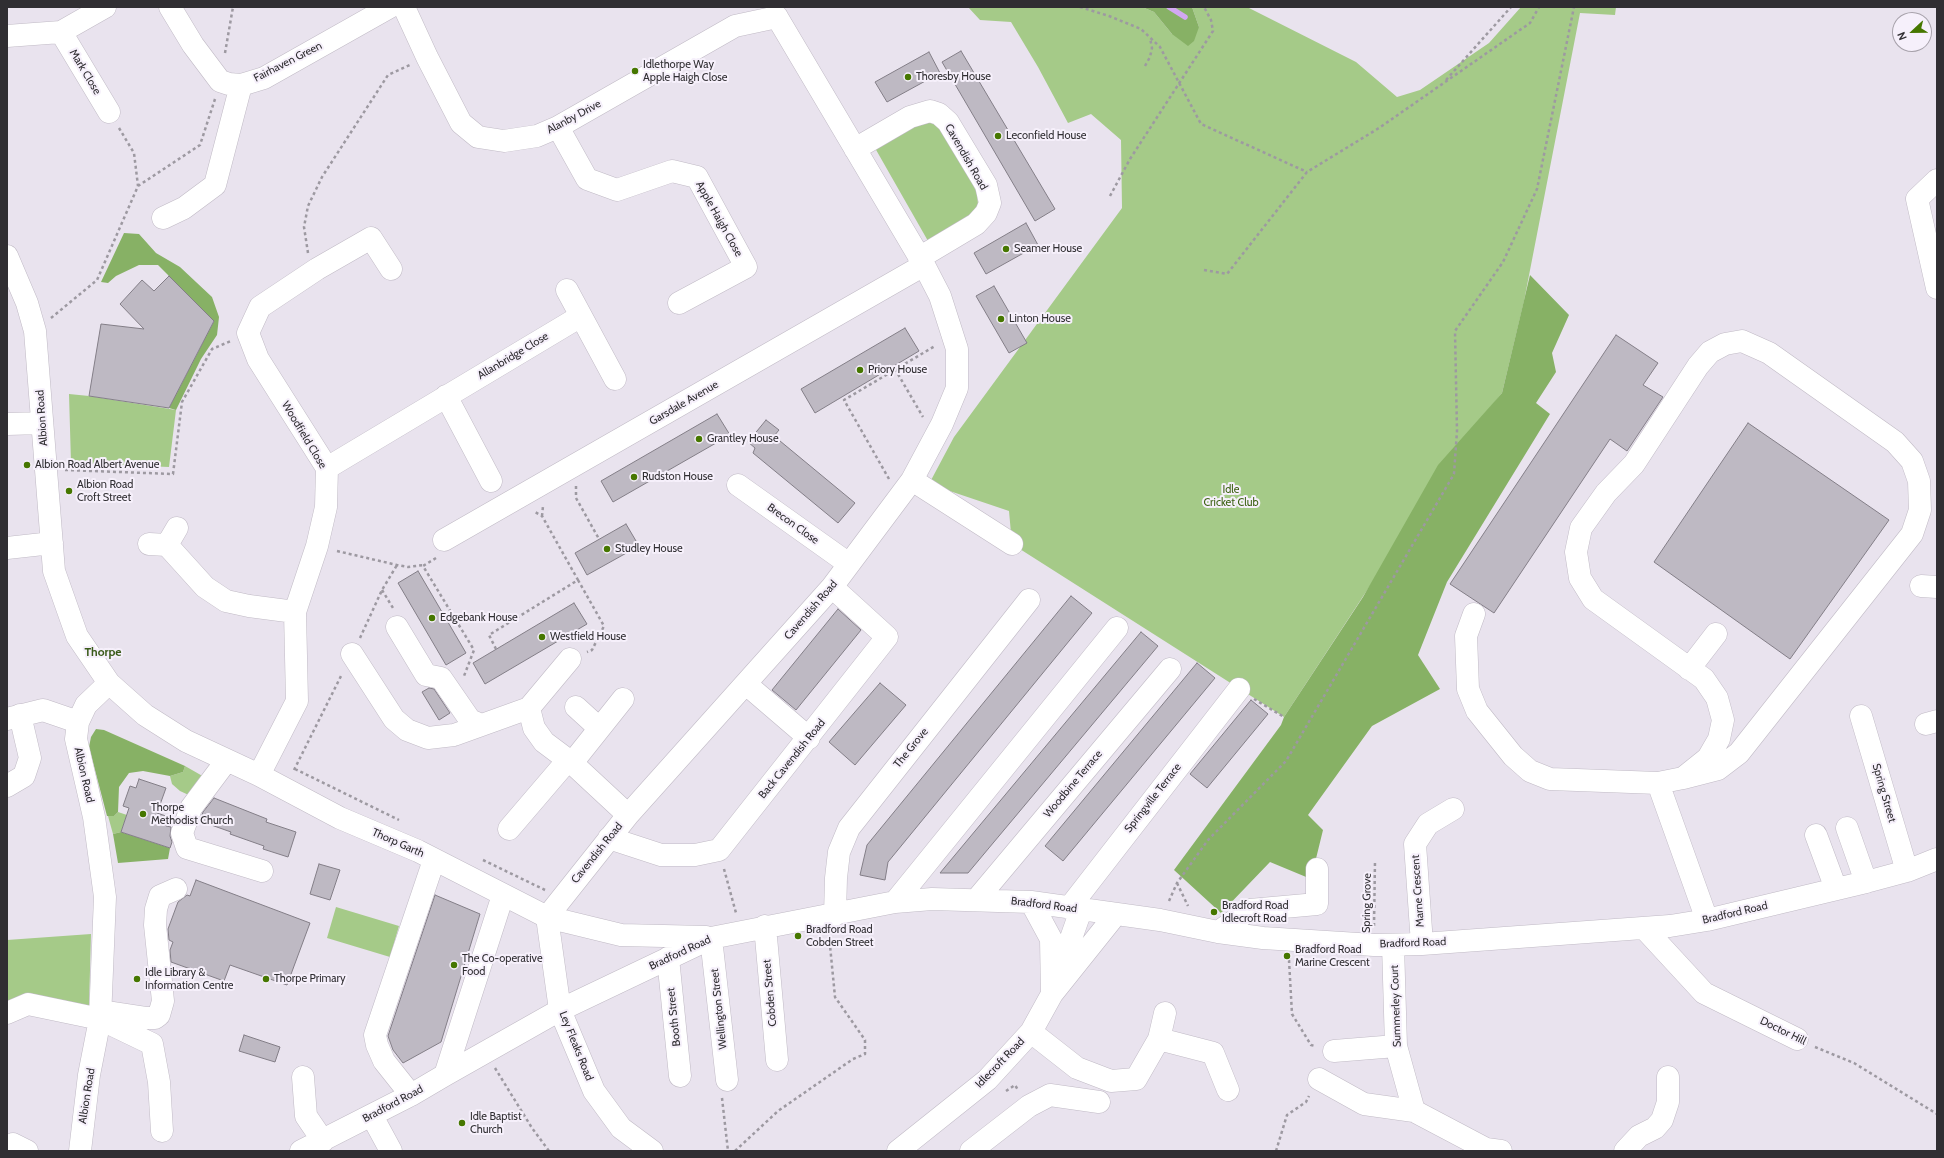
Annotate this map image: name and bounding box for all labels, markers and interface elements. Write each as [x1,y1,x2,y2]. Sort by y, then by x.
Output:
north arrow [1892,12,1932,52]
text: N [1894,30,1910,42]
street label: Fairhaven Green [252,39,324,85]
street label: Mark Close [66,47,104,97]
place label: Idlethorpe Way Apple Haigh Close [643,58,727,84]
marker: Idlethorpe Way Apple Haigh Close [630,66,640,76]
place label: Thoresby House [916,70,991,84]
marker: Thoresby House [903,72,913,82]
street label: Alanby Drive [545,97,603,137]
street label: Cavendish Road [942,122,990,192]
place label: Leconfield House [1006,129,1086,143]
marker: Leconfield House [993,131,1003,141]
street label: Apple Haigh Close [693,179,745,259]
place label: Seamer House [1014,242,1082,256]
marker: Seamer House [1001,244,1011,254]
place label: Linton House [1009,312,1071,326]
marker: Linton House [996,314,1006,324]
street label: Allanbridge Close [475,330,551,382]
place label: Priory House [868,363,927,377]
marker: Priory House [855,365,865,375]
street label: Garsdale Avenue [647,378,721,428]
street label: Albion Road [33,389,51,447]
street label: Woodfield Close [279,399,329,471]
place label: Grantley House [707,432,779,446]
marker: Grantley House [694,434,704,444]
place label: Albion Road Albert Avenue [35,458,159,472]
marker: Albion Road Albert Avenue [22,460,32,470]
place label: Rudston House [642,470,713,484]
marker: Rudston House [629,472,639,482]
place label: Albion Road Croft Street [77,478,133,504]
park label: Idle Cricket Club [1203,483,1259,509]
marker: Albion Road Croft Street [64,486,74,496]
street label: Brecon Close [765,501,821,547]
place label: Studley House [615,542,683,556]
marker: Studley House [602,544,612,554]
street label: Cavendish Road [782,578,840,642]
place label: Edgebank House [440,611,518,625]
marker: Edgebank House [427,613,437,623]
place label: Westfield House [550,630,626,644]
marker: Westfield House [537,632,547,642]
district label: Thorpe [84,645,122,659]
street label: Back Cavendish Road [756,717,828,801]
street label: The Grove [891,725,931,771]
street label: Albion Road [71,746,97,804]
street label: Woodbine Terrace [1041,748,1105,820]
street label: Springville Terrace [1122,761,1184,835]
street label: Spring Street [1869,762,1899,824]
place label: Thorpe Methodist Church [151,801,233,827]
marker: Thorpe Methodist Church [138,809,148,819]
street label: Cavendish Road [569,820,625,886]
street label: Thorp Garth [370,826,426,860]
street label: Marne Crescent [1409,854,1427,928]
street label: Spring Grove [1360,873,1374,933]
street label: Bradford Road [1010,894,1078,916]
place label: Bradford Road Idlecroft Road [1222,899,1289,925]
street label: Bradford Road [1701,899,1769,927]
marker: Bradford Road Idlecroft Road [1209,907,1219,917]
place label: Bradford Road Cobden Street [806,923,873,949]
marker: Bradford Road Cobden Street [793,931,803,941]
street label: Bradford Road [647,933,713,973]
street label: Bradford Road [1379,935,1447,951]
place label: Bradford Road Marine Crescent [1295,943,1370,969]
marker: Bradford Road Marine Crescent [1282,951,1292,961]
place label: The Co-operative Food [462,952,543,978]
street label: Cobden Street [760,959,780,1027]
marker: The Co-operative Food [449,960,459,970]
street label: Summerley Court [1388,965,1404,1047]
place label: Idle Library & Information Centre [145,966,233,992]
street label: Wellington Street [708,968,730,1050]
place label: Thorpe Primary [274,972,345,986]
marker: Idle Library & Information Centre [132,974,142,984]
marker: Thorpe Primary [261,974,271,984]
street label: Booth Street [664,987,684,1047]
street label: Ley Fleaks Road [556,1009,596,1083]
street label: Doctor Hill [1758,1014,1808,1048]
street label: Idlecroft Road [973,1035,1027,1091]
street label: Albion Road [76,1067,98,1125]
street label: Bradford Road [360,1083,426,1125]
place label: Idle Baptist Church [470,1110,522,1136]
marker: Idle Baptist Church [457,1118,467,1128]

